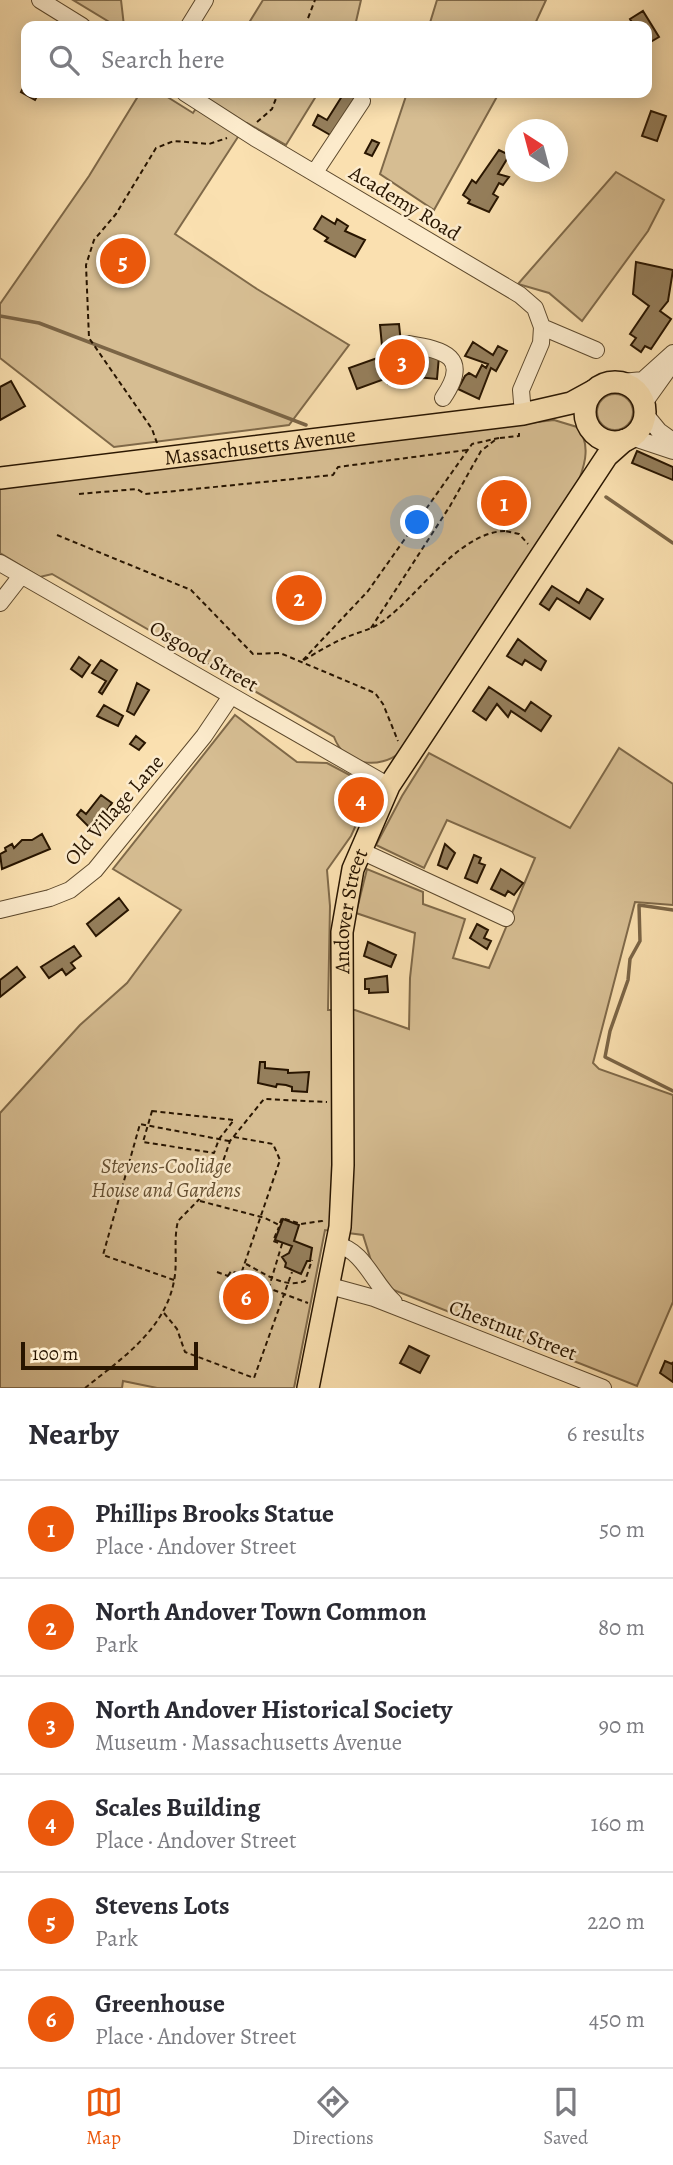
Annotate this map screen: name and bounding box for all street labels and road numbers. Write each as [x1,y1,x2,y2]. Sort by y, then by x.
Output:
street label: Academy Road [343,158,467,248]
street label: Massachusetts Avenue [163,421,357,472]
street label: Osgood Street [144,614,264,699]
street label: Old Village Lane [58,749,170,871]
street label: Andover Street [328,844,374,975]
street label: Chestnut Street [445,1293,581,1367]

